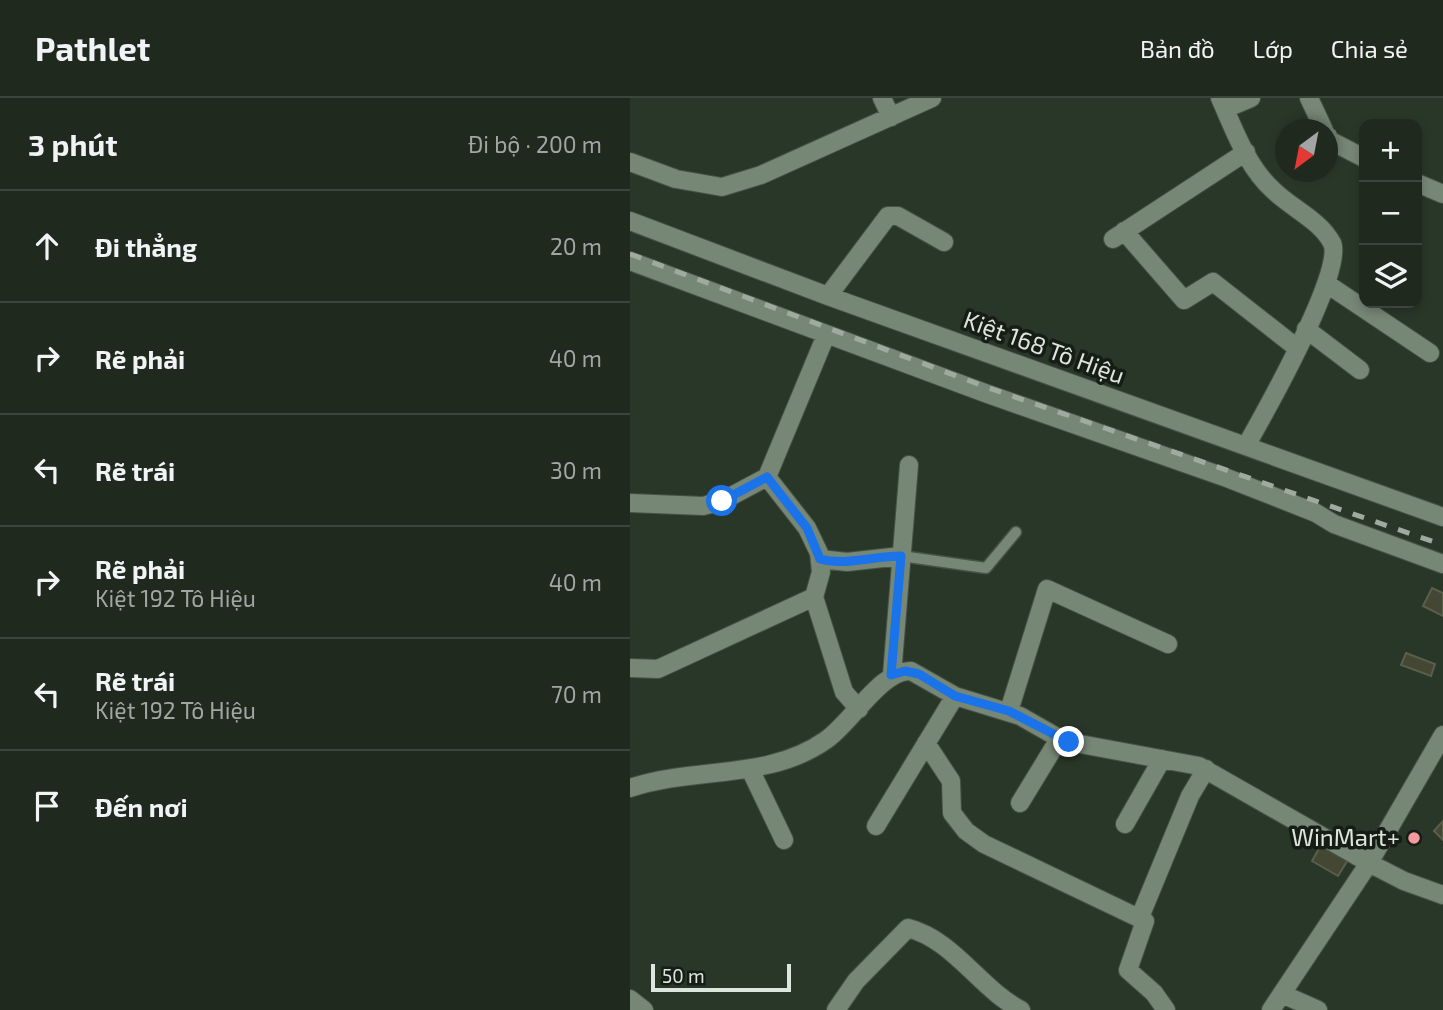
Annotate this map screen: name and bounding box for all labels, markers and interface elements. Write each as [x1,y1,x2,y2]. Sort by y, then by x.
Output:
text: Pathlet [35,28,150,68]
text: Bản đồ [1140,34,1215,63]
text: Lớp [1253,34,1293,63]
text: Chia sẻ [1331,34,1408,63]
north arrow [1275,119,1338,182]
map controls [1359,119,1422,308]
button: + [1359,119,1422,182]
text: 3 phút [28,126,118,162]
text: Đi bộ · 200 m [468,130,602,158]
button: − [1359,182,1422,245]
icon: ahead [28,227,66,265]
text: Đi thẳng [95,231,197,262]
text: 20 m [550,232,602,260]
button: layers [1359,245,1422,308]
street label: Kiệt 168 Tô Hiệu [960,304,1129,389]
icon: right [28,339,66,377]
text: Rẽ phải [95,343,185,374]
text: 40 m [549,344,602,372]
icon: left [28,451,66,489]
text: Rẽ trái [95,455,175,486]
text: 30 m [550,456,602,484]
route start [706,485,737,516]
text: Rẽ phải [95,553,185,584]
icon: right [28,563,66,601]
text: 40 m [549,568,602,596]
text: Kiệt 192 Tô Hiệu [95,584,256,612]
text: Rẽ trái [95,665,175,696]
icon: left [28,675,66,713]
text: 70 m [551,680,602,708]
text: Kiệt 192 Tô Hiệu [95,696,256,724]
route end [1053,726,1084,757]
icon: arrive [28,787,66,825]
text: Đến nơi [95,791,188,822]
place label: WinMart+ [1291,822,1400,851]
marker: WinMart+ [1406,830,1422,846]
scale bar [651,961,791,993]
text: 50 m [662,964,705,987]

